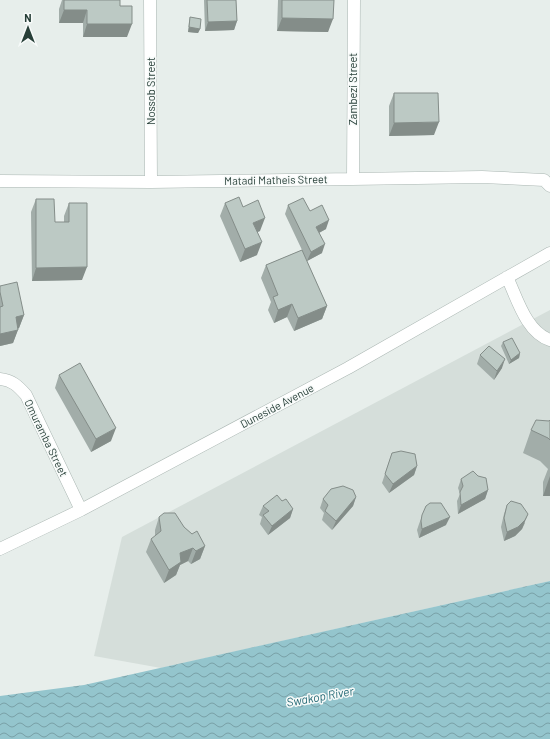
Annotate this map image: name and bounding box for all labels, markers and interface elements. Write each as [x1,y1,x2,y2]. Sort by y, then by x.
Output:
north arrow [8,8,48,48]
text: N [24,11,32,24]
street label: Zambezi Street [346,53,359,125]
street label: Nossob Street [144,57,157,125]
street label: Matadi Matheis Street [224,172,328,187]
street label: Duneside Avenue [238,381,316,430]
street label: Omuramba Street [22,397,71,479]
water label: Swakop River [285,683,355,709]

